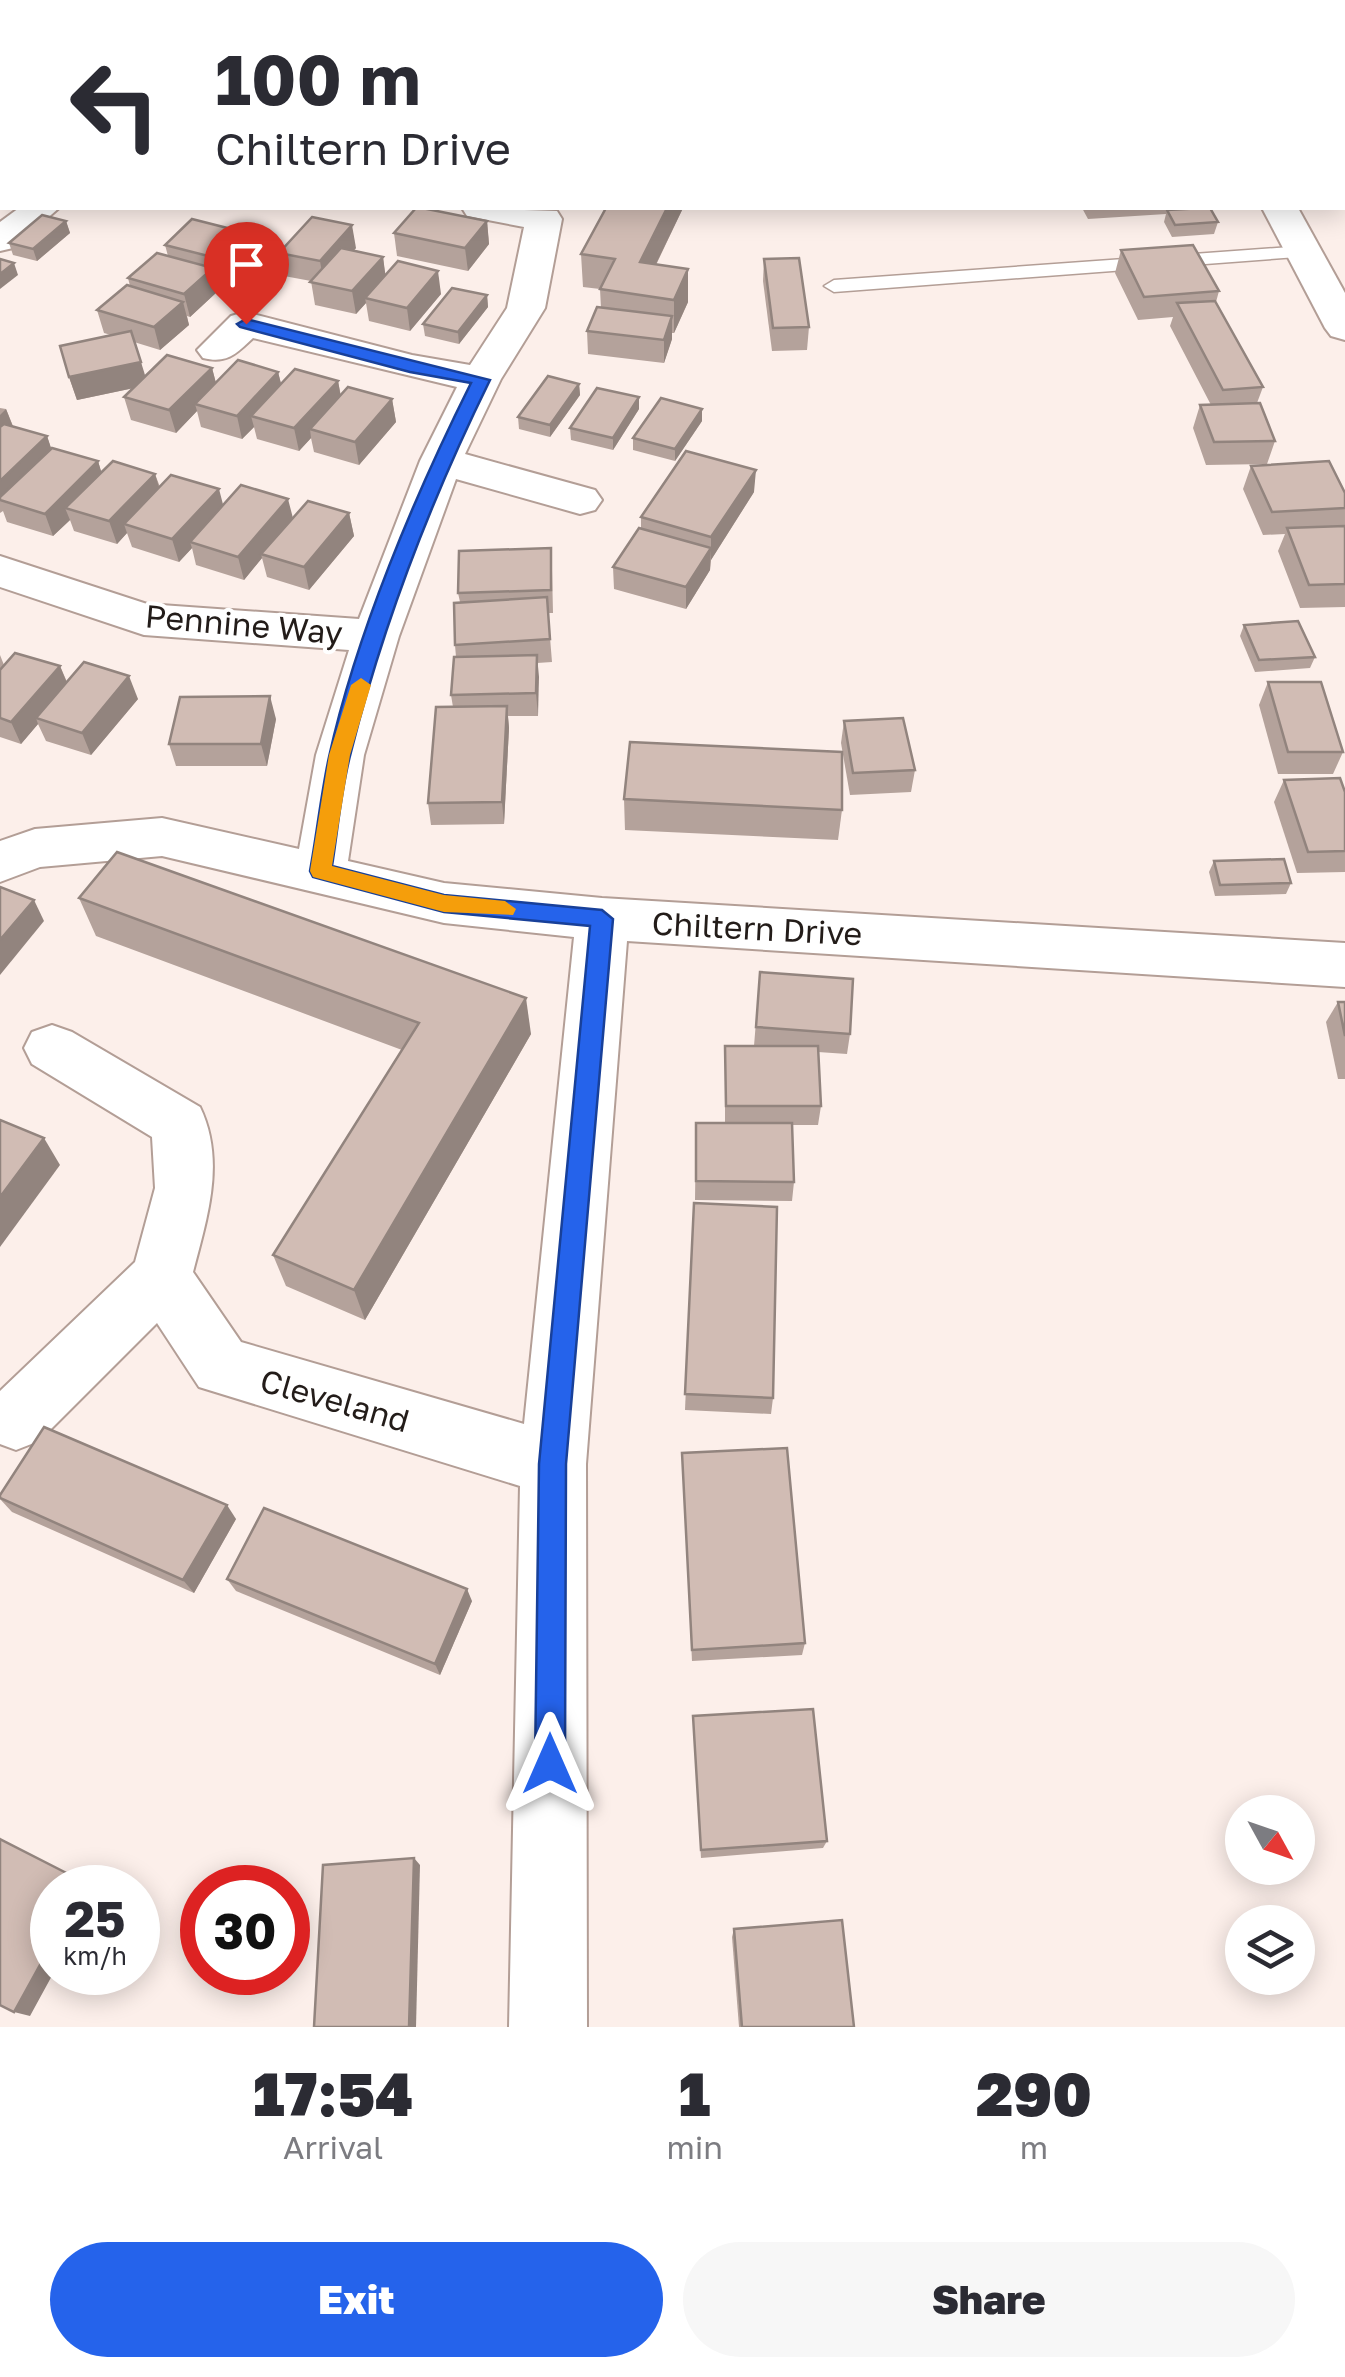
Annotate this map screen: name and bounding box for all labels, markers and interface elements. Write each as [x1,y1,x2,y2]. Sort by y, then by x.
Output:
text: 100 m [215,36,421,120]
icon: left [50,40,180,170]
text: Chiltern Drive [215,121,511,175]
pin [204,222,289,325]
icon: arrive [219,237,274,292]
street label: Pennine Way [144,596,344,652]
street label: Chiltern Drive [651,904,863,952]
street label: Cleveland [256,1361,414,1439]
position arrow [498,1712,602,1816]
north arrow [1225,1795,1315,1885]
map controls [1225,1795,1315,1995]
speed limit sign: 30 [180,1865,310,1995]
text: 25 [64,1888,125,1948]
button: layers [1225,1905,1315,1995]
text: km/h [63,1940,127,1971]
text: 17:54 [253,2057,413,2129]
text: 1 [679,2057,711,2129]
text: 290 [976,2057,1092,2129]
text: Arrival [283,2128,383,2166]
text: min [666,2128,723,2166]
text: m [1020,2128,1048,2166]
button: Exit [50,2242,663,2357]
button: Share [683,2242,1295,2357]

